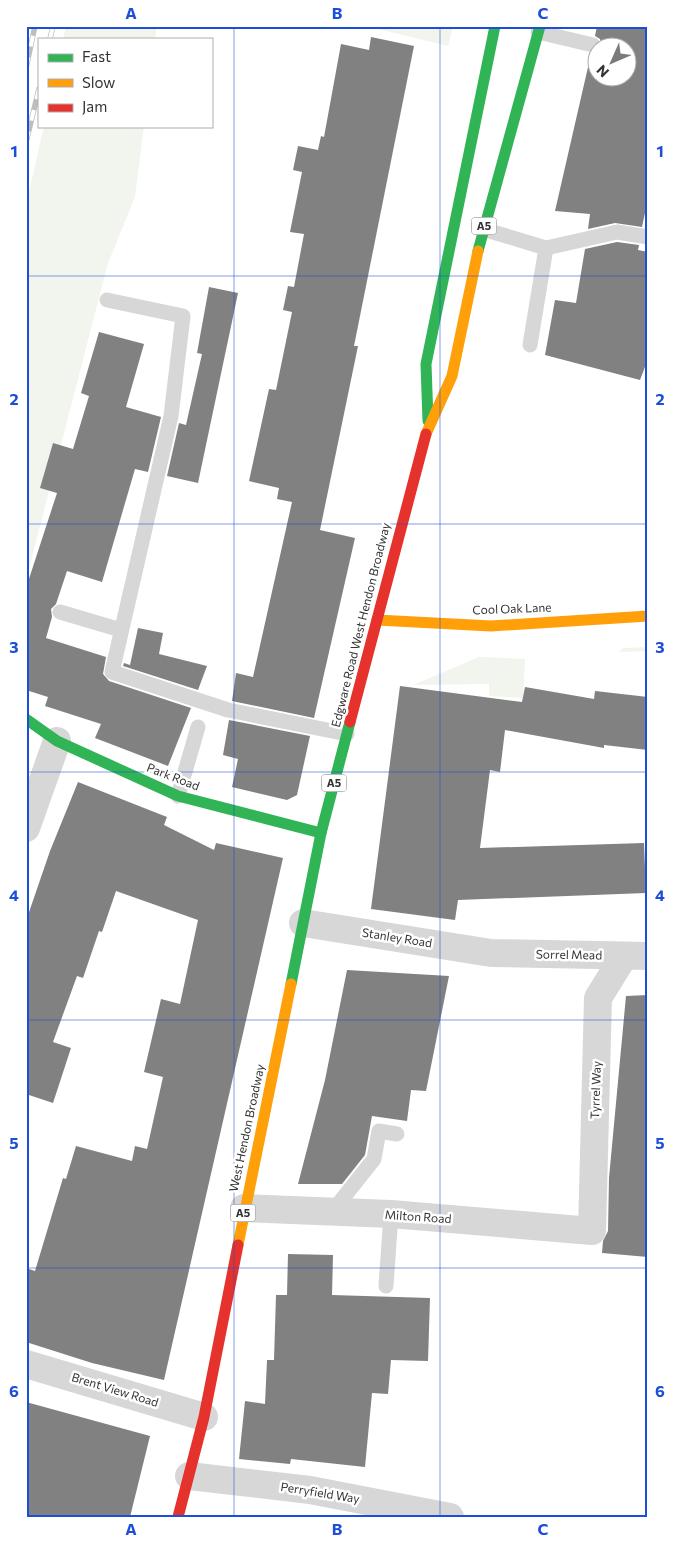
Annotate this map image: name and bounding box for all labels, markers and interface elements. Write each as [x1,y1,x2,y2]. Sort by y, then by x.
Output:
text: A [125,3,137,22]
text: B [332,3,343,22]
text: C [538,3,549,22]
legend [38,38,212,128]
north arrow [586,38,636,88]
text: Fast [82,47,111,65]
text: N [593,62,612,81]
text: Slow [82,73,115,91]
text: Jam [82,97,107,115]
text: 1 [10,141,18,160]
text: 1 [656,141,664,160]
road number: A5 [472,218,496,235]
text: 2 [9,389,19,408]
text: 2 [655,389,665,408]
street label: Edgware Road West Hendon Broadway [328,521,392,728]
street label: Cool Oak Lane [472,600,552,616]
text: 3 [9,637,19,656]
text: 3 [655,637,665,656]
street label: Park Road [145,760,202,793]
road number: A5 [322,774,346,791]
text: 4 [9,885,19,904]
text: 4 [655,885,665,904]
street label: Stanley Road [361,925,433,949]
street label: Sorrel Mead [536,946,602,962]
street label: Tyrrel Way [587,1061,603,1119]
street label: West Hendon Broadway [226,1063,266,1193]
text: 5 [9,1133,19,1152]
text: 5 [655,1133,665,1152]
road number: A5 [230,1204,256,1222]
street label: Milton Road [384,1207,452,1225]
street label: Brent View Road [70,1369,161,1409]
text: 6 [9,1381,19,1400]
text: 6 [655,1381,665,1400]
street label: Perryfield Way [280,1479,361,1505]
text: A [125,1519,137,1538]
text: B [332,1519,343,1538]
text: C [538,1519,549,1538]

